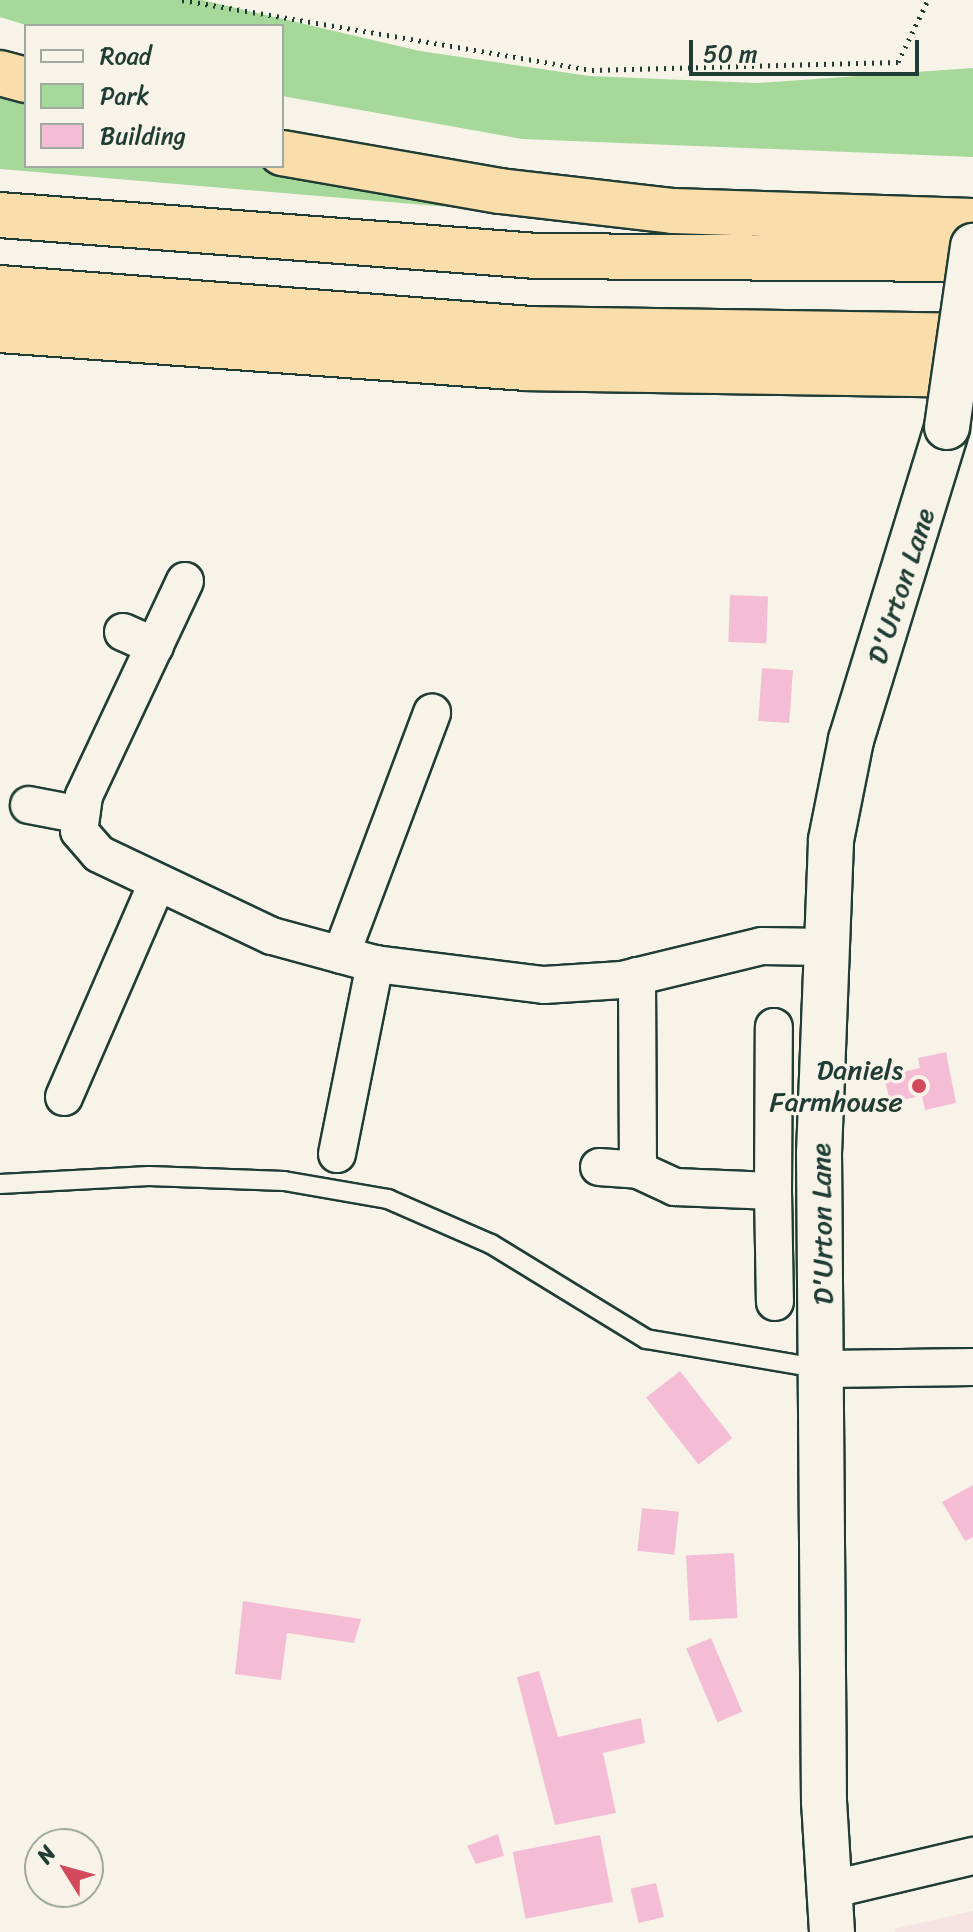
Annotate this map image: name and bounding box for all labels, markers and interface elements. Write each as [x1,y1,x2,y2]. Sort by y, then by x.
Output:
legend [24,24,284,168]
scale bar [693,24,923,74]
text: 50 m [703,33,758,75]
text: Road [100,35,151,77]
text: Park [100,75,149,117]
text: Building [100,115,186,157]
street label: D'Urton Lane [860,503,942,669]
place label: Daniels Farmhouse [770,1053,903,1119]
marker: Daniels Farmhouse [910,1077,928,1095]
street label: D'Urton Lane [804,1142,840,1306]
north arrow [24,1828,104,1908]
text: N [26,1837,66,1872]

